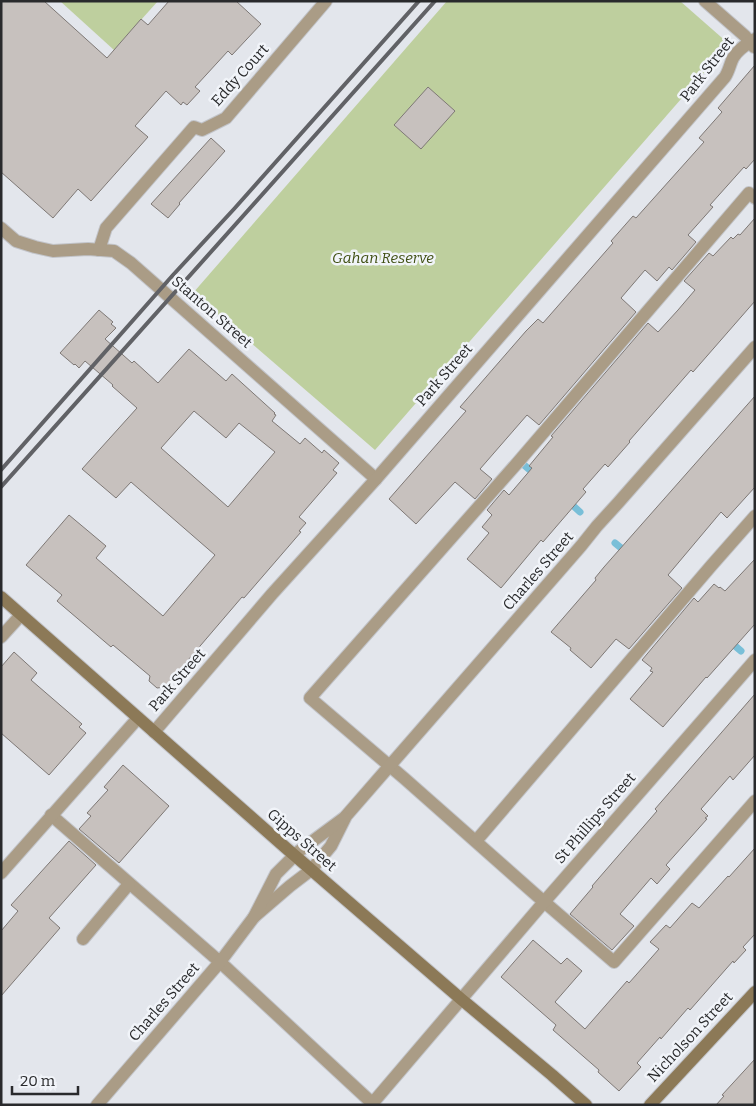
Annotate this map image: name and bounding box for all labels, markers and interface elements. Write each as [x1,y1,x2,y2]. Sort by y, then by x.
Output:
street label: Park Street [676,33,738,105]
street label: Eddy Court [208,40,273,110]
park label: Gahan Reserve [332,249,434,267]
street label: Stanton Street [168,272,256,352]
street label: Park Street [412,340,476,410]
street label: Charles Street [499,528,577,614]
street label: Park Street [145,645,209,715]
street label: St Phillips Street [551,769,640,867]
street label: Gipps Street [264,805,341,875]
street label: Charles Street [125,959,203,1045]
street label: Nicholson Street [644,988,737,1086]
scale bar [12,1064,79,1096]
text: 20 m [20,1072,56,1090]

